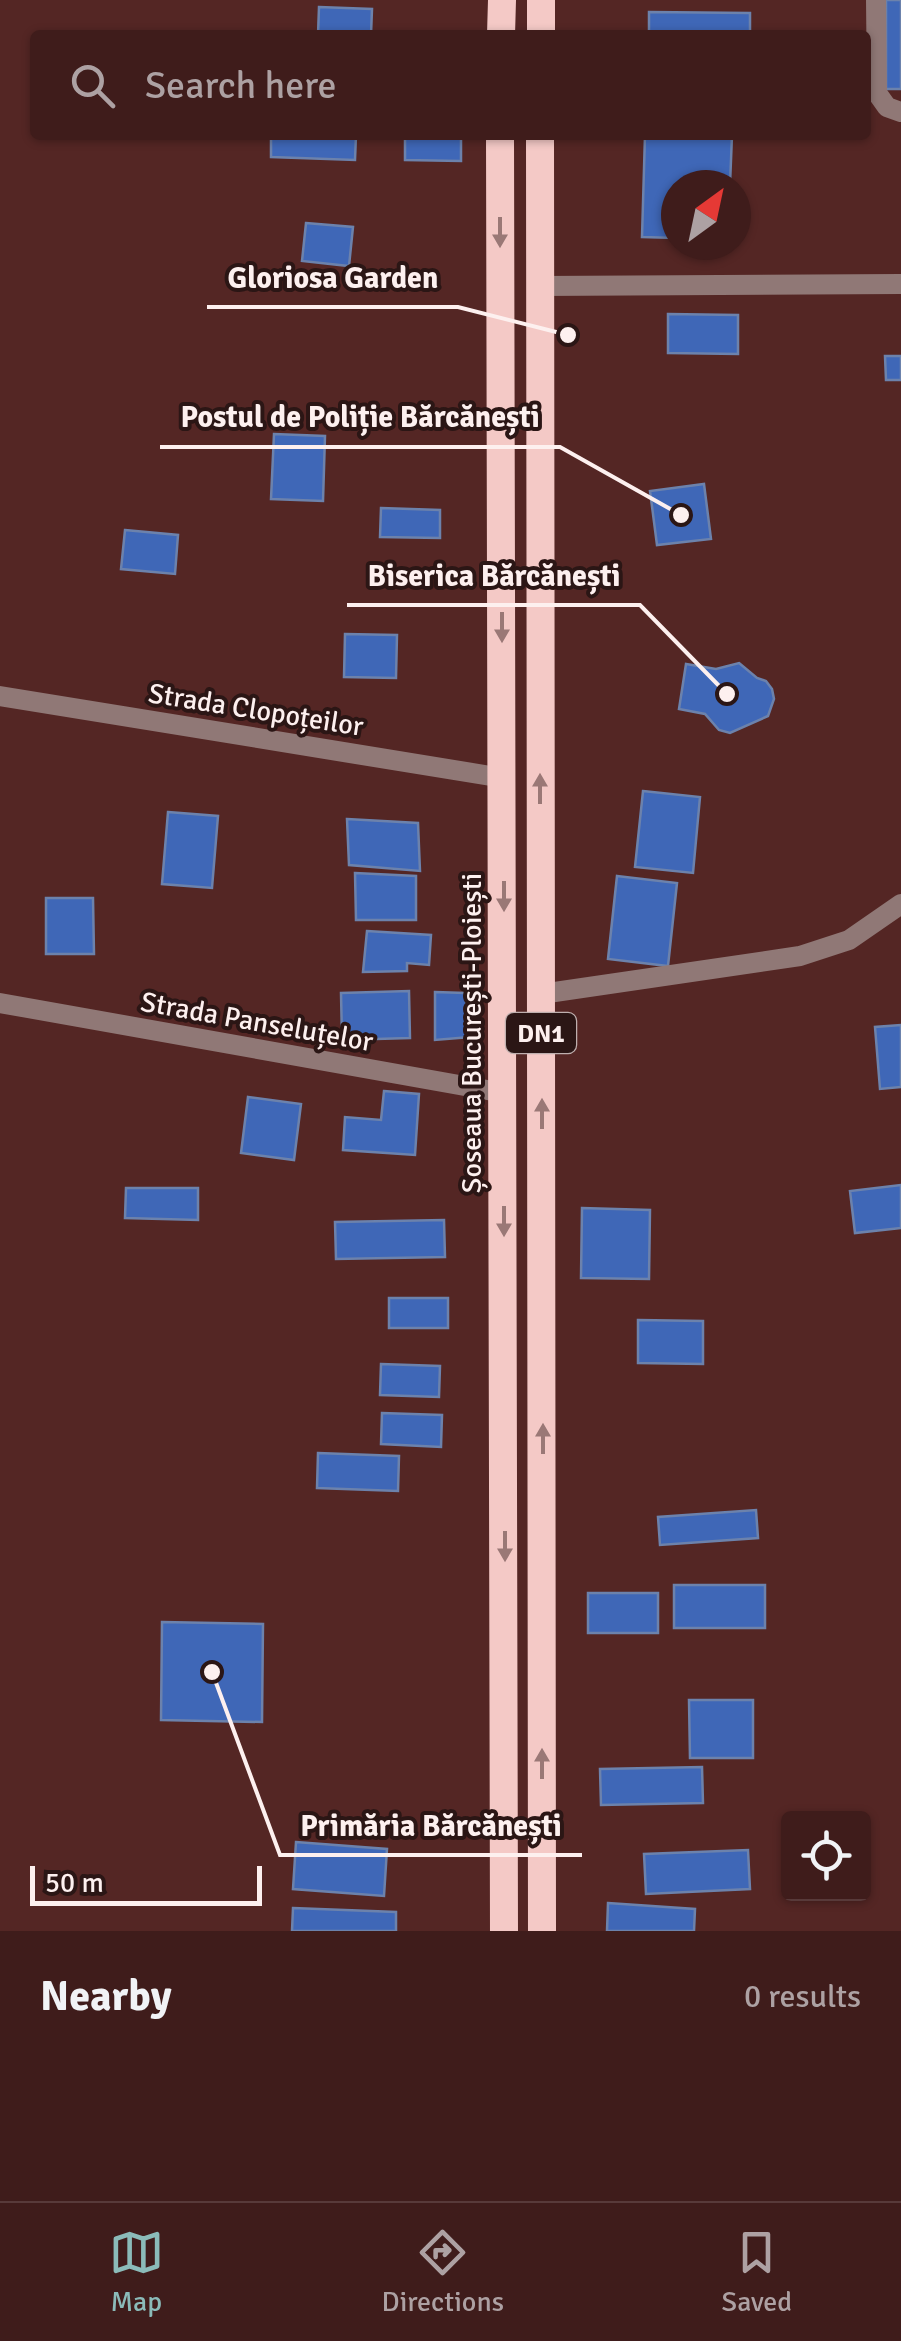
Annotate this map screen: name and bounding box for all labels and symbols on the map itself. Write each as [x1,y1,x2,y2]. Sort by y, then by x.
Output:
north arrow [661,170,751,260]
one-way arrow [493,217,509,249]
callout: Gloriosa Garden [207,247,458,307]
text: Gloriosa Garden [228,260,438,297]
callout: Postul de Poliție Bărcănești [160,387,560,447]
text: Postul de Poliție Bărcănești [180,399,540,436]
callout: Biserica Bărcănești [347,545,640,605]
text: Biserica Bărcănești [368,558,620,595]
one-way arrow [495,612,511,644]
street label: Strada Clopoțeilor [146,676,366,744]
one-way arrow [532,772,548,804]
street label: Șoseaua București-Ploiești [455,873,489,1193]
one-way arrow [496,881,512,913]
street label: Strada Panseluțelor [138,985,376,1059]
road number: DN1 [506,1013,576,1053]
one-way arrow [534,1097,550,1129]
one-way arrow [496,1206,512,1238]
one-way arrow [535,1422,551,1454]
one-way arrow [497,1531,513,1563]
one-way arrow [534,1747,550,1779]
callout: Primăria Bărcănești [280,1795,582,1855]
text: Primăria Bărcănești [300,1808,562,1845]
scale bar [30,1861,262,1906]

